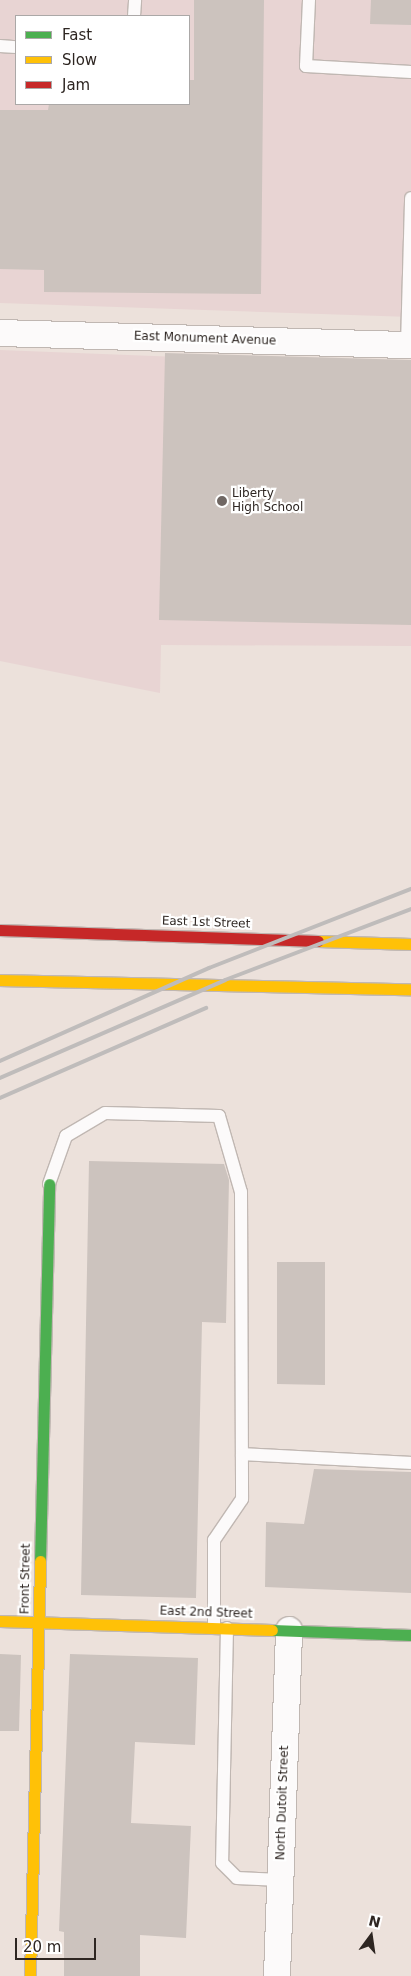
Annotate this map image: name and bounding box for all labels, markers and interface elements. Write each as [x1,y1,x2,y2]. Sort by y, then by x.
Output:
legend [15,15,190,105]
text: Fast [62,26,92,44]
text: Slow [62,51,97,69]
text: Jam [62,76,90,94]
street label: East Monument Avenue [134,329,276,349]
place label: Liberty High School [232,487,303,515]
marker: Liberty High School [216,495,228,507]
street label: East 1st Street [161,914,251,932]
street label: Front Street [18,1544,34,1614]
street label: East 2nd Street [159,1604,253,1622]
street label: North Dutoit Street [274,1745,292,1861]
north arrow [346,1911,396,1961]
text: N [367,1912,382,1931]
scale bar [18,1928,99,1960]
text: 20 m [23,1938,61,1956]

